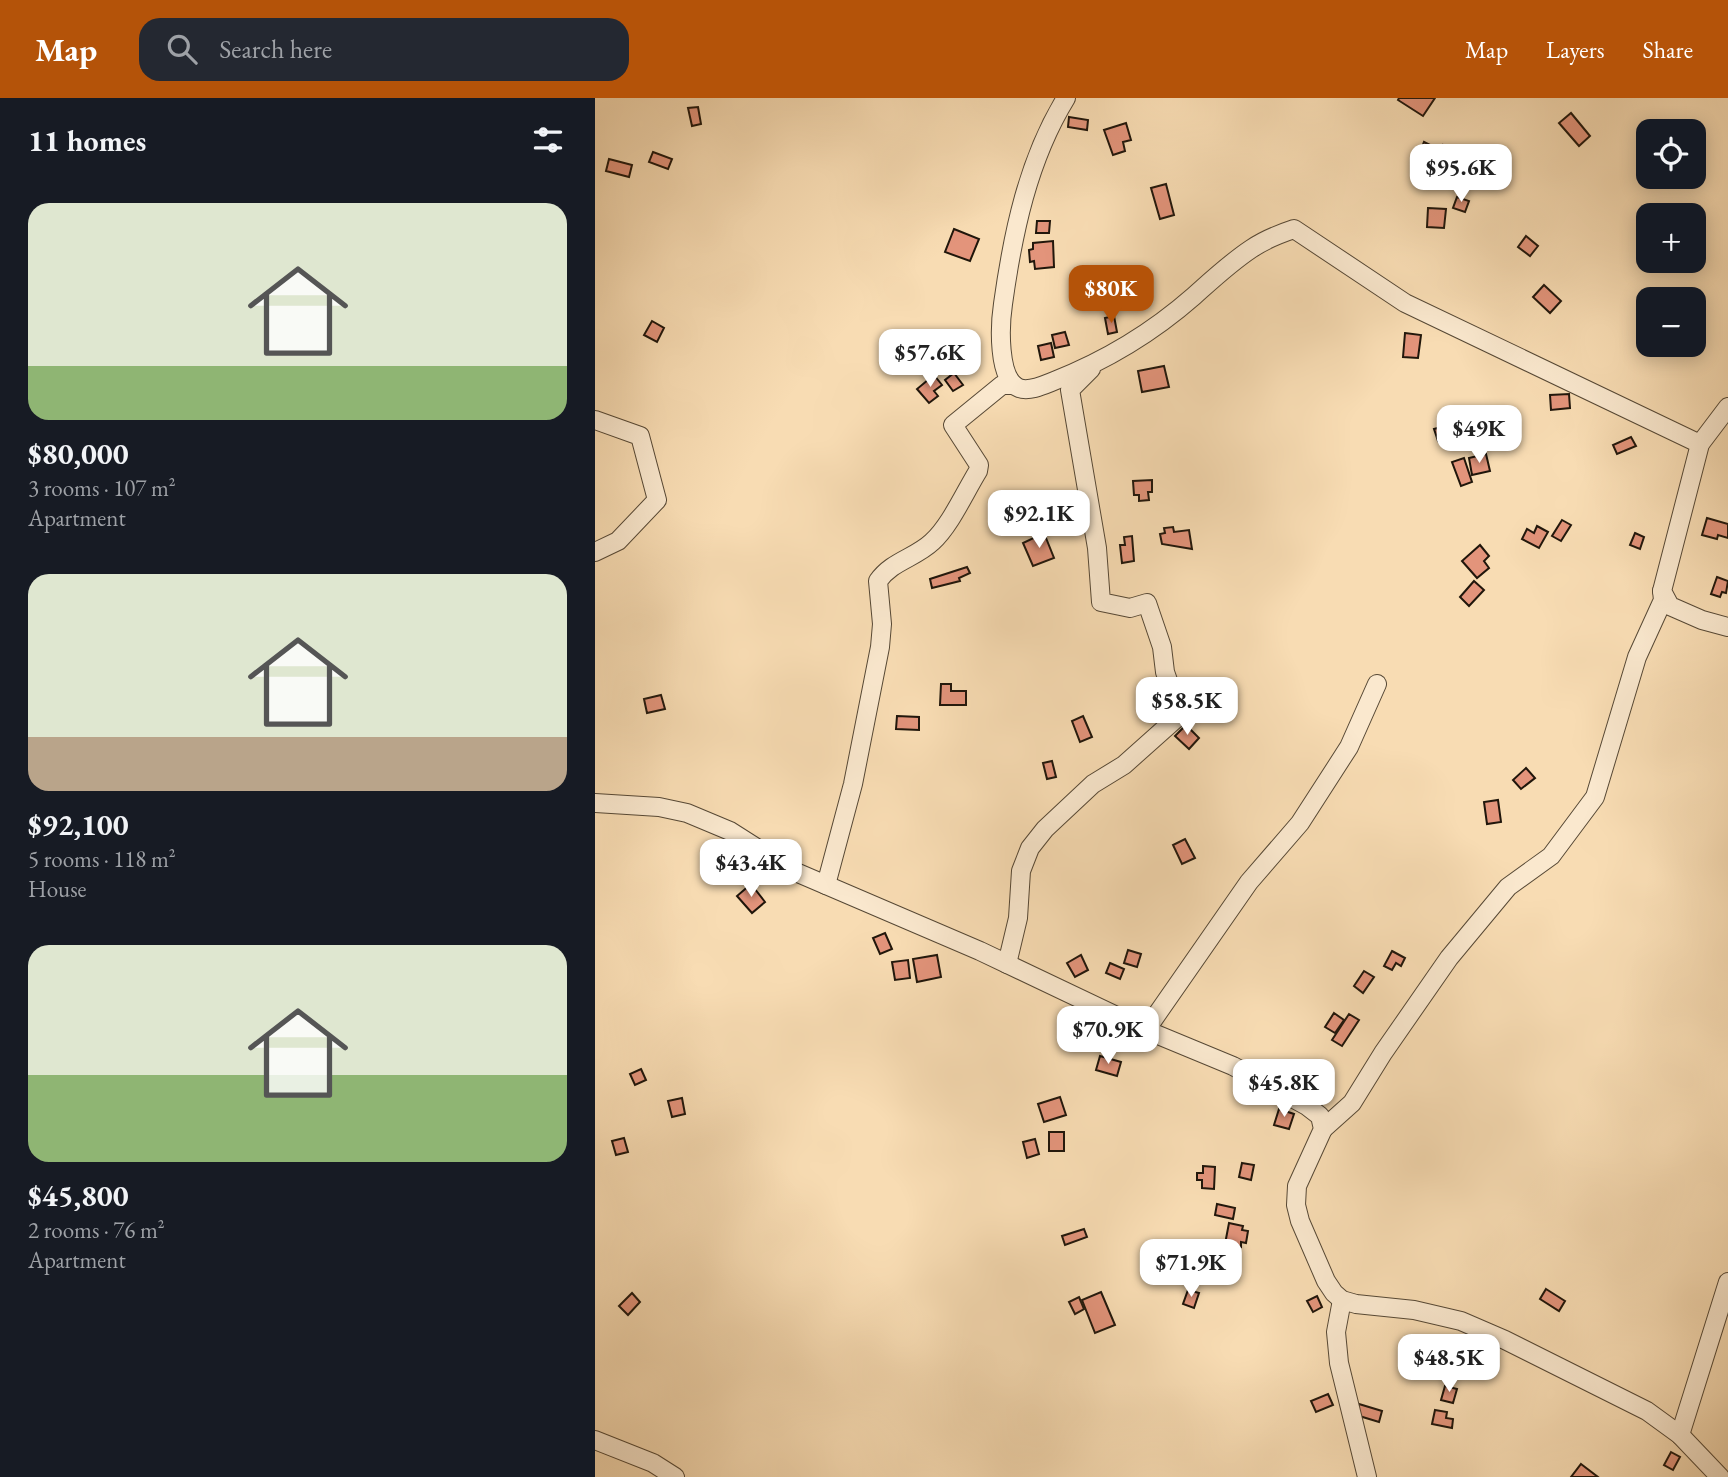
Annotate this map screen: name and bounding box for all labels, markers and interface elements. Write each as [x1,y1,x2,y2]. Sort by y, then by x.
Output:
search box [139,18,629,81]
text: Map [35,28,97,71]
icon: search [163,30,201,68]
text: Search here [219,32,332,66]
text: Map [1465,34,1508,65]
text: Layers [1546,34,1605,65]
text: Share [1643,34,1693,65]
map controls [1636,119,1706,357]
button: locate [1636,119,1706,189]
text: 11 homes [28,121,146,160]
icon: filters [529,121,567,159]
pin: $95.6K [1404,144,1518,204]
text: $95.6K [1426,152,1496,182]
button: + [1636,203,1706,273]
icon: home [235,248,361,374]
pin: $80K [1070,266,1152,325]
text: $80K [1085,273,1137,303]
button: − [1636,287,1706,357]
pin: $57.6K [873,330,987,389]
text: $57.6K [895,337,965,367]
pin: $49K [1438,406,1520,465]
text: $49K [1453,413,1505,443]
text: $80,000 [28,434,129,473]
text: 3 rooms · 107 m² [28,473,176,503]
pin: $92.1K [982,490,1096,550]
text: $92.1K [1004,498,1074,528]
text: Apartment [28,503,126,533]
icon: home [235,619,361,745]
pin: $58.5K [1130,678,1244,737]
text: $58.5K [1152,685,1222,715]
text: $92,100 [28,805,129,844]
pin: $43.4K [694,840,808,899]
text: 5 rooms · 118 m² [28,844,176,874]
text: $43.4K [716,847,786,877]
text: House [28,874,87,904]
icon: home [235,990,361,1116]
pin: $70.9K [1051,1006,1165,1066]
text: $70.9K [1073,1014,1143,1044]
pin: $45.8K [1227,1060,1341,1119]
text: $45.8K [1249,1067,1319,1097]
text: $45,800 [28,1176,129,1215]
text: 2 rooms · 76 m² [28,1215,165,1245]
pin: $71.9K [1134,1240,1248,1299]
text: Apartment [28,1245,126,1275]
text: $71.9K [1156,1247,1226,1277]
pin: $48.5K [1392,1334,1506,1394]
text: $48.5K [1414,1342,1484,1372]

